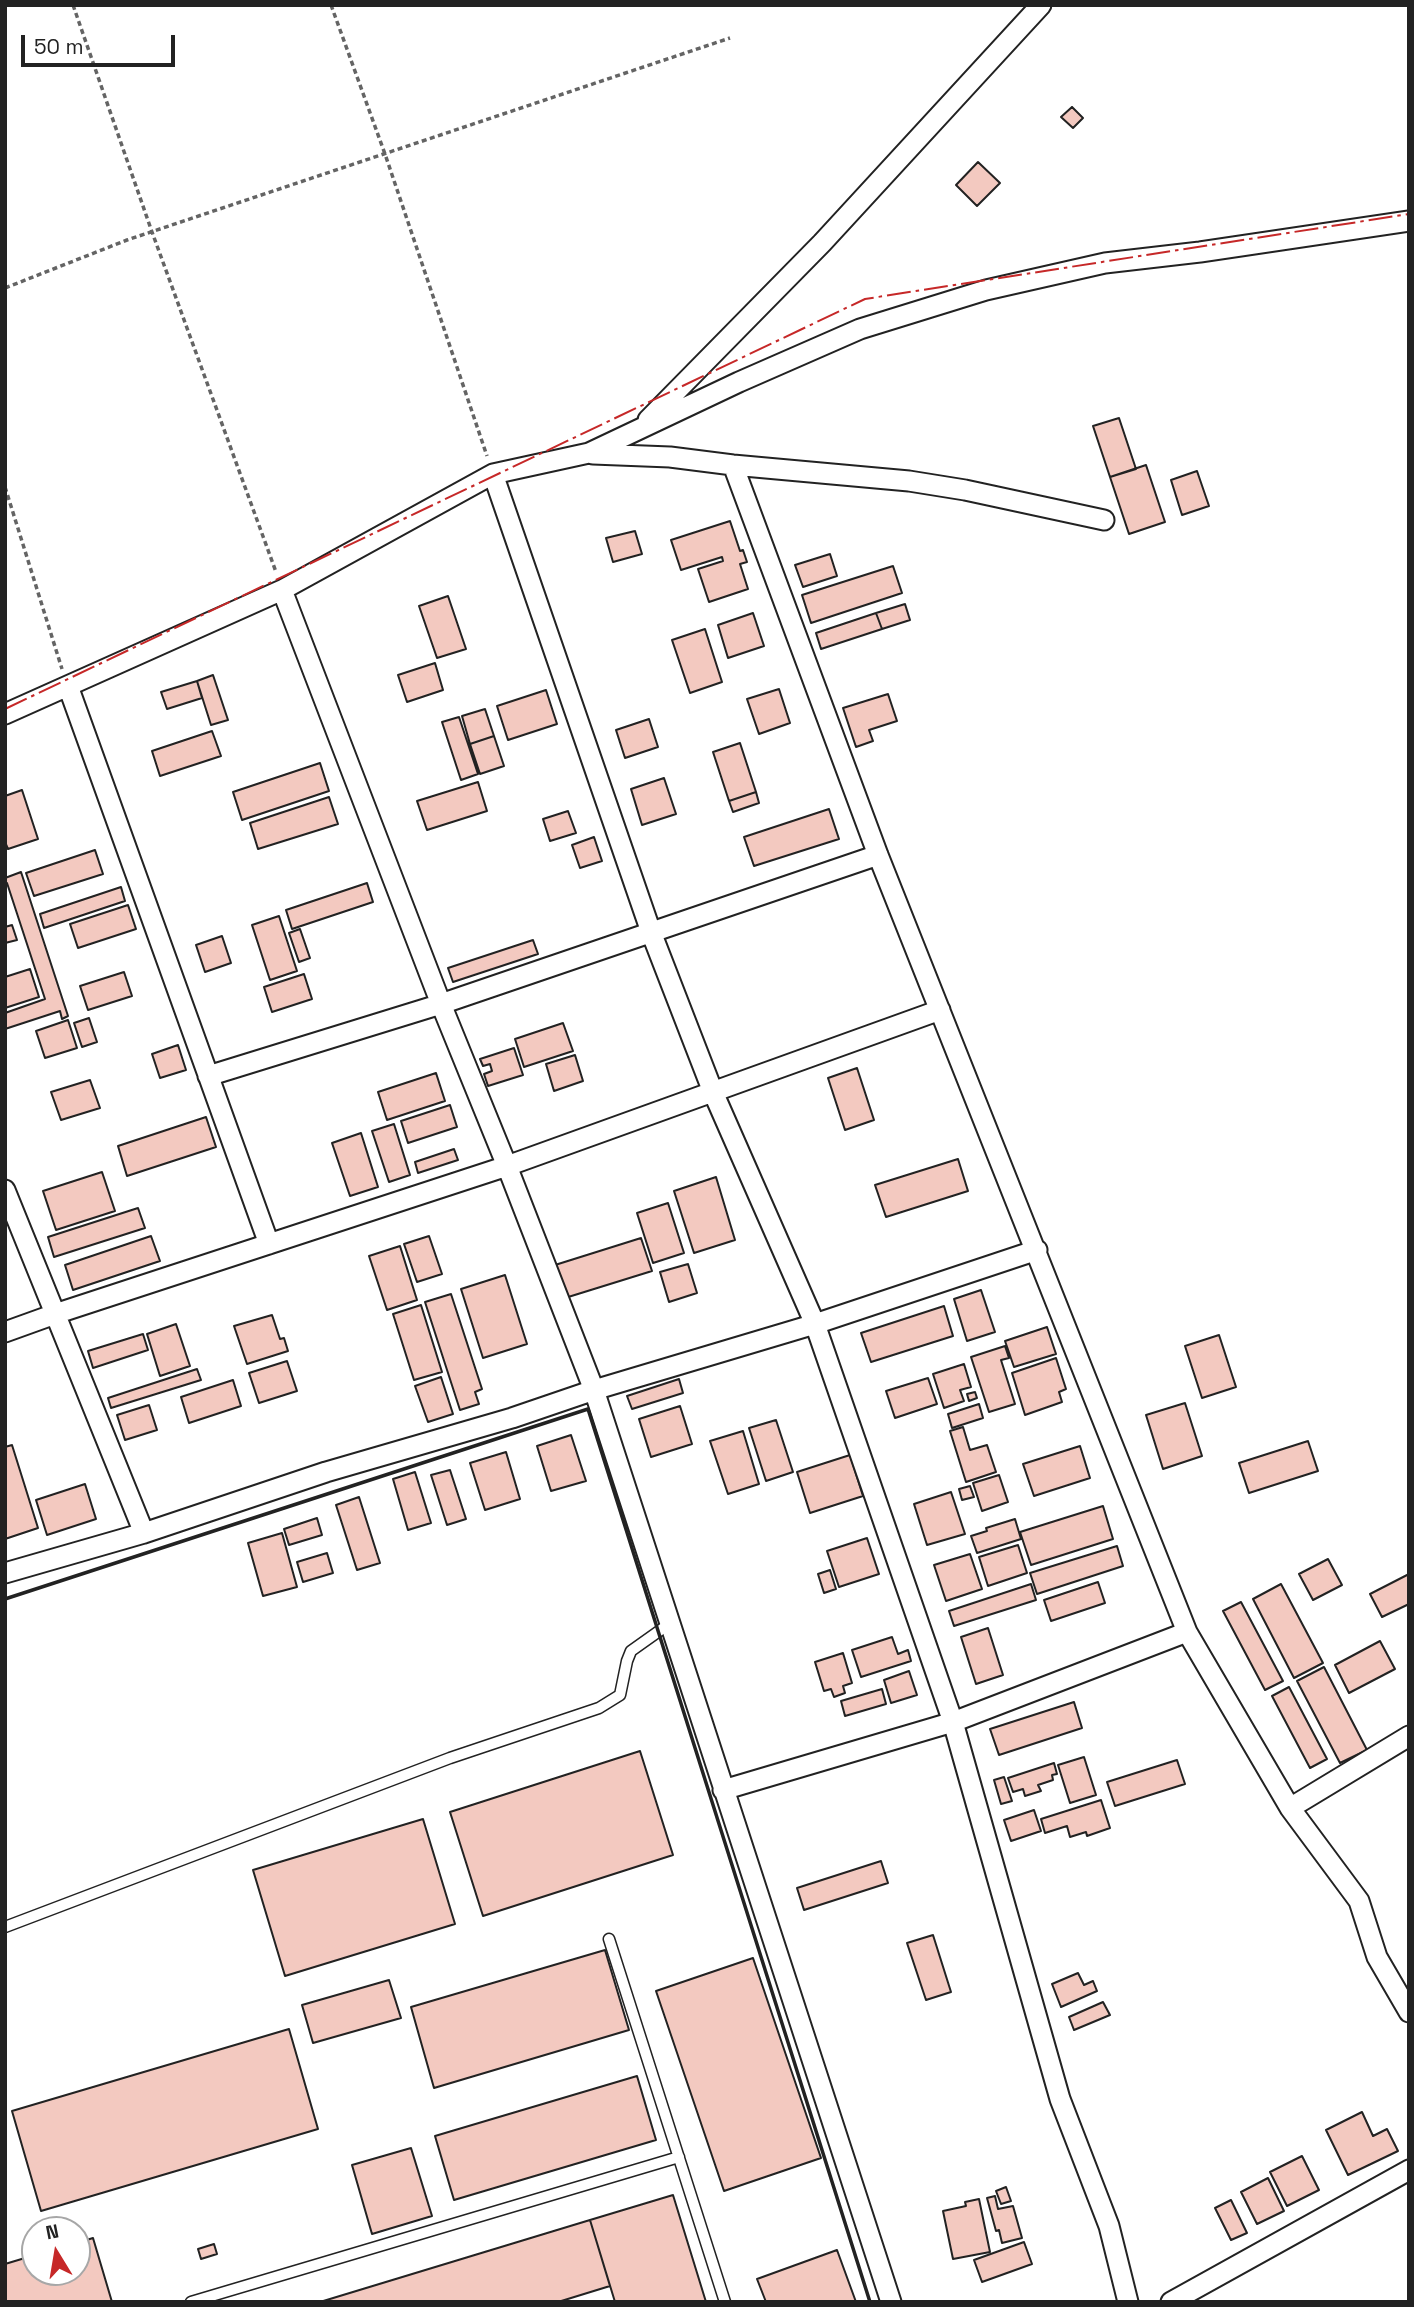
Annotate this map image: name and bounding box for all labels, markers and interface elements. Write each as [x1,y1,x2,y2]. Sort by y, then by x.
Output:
scale bar [24,21,178,65]
text: 50 m [34,33,84,60]
north arrow [21,2216,91,2286]
text: N [44,2218,61,2245]

